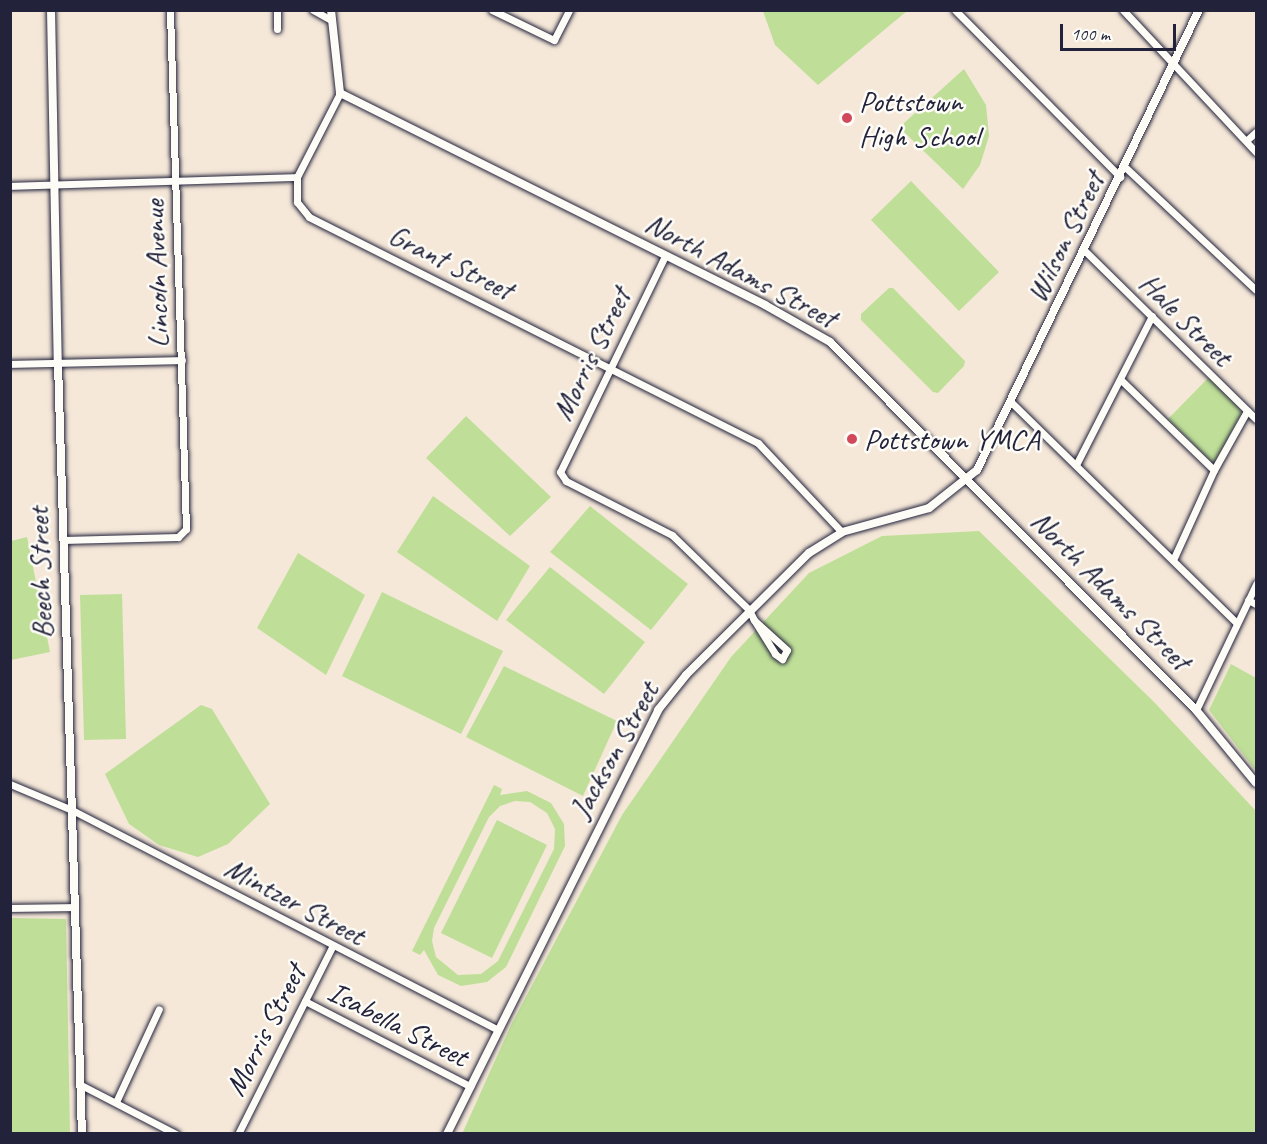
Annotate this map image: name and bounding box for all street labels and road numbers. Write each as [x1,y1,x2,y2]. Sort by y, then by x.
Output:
street label: Wilson Street [1018,166,1112,308]
street label: Lincoln Avenue [135,199,177,349]
street label: North Adams Street [639,205,843,335]
street label: Grant Street [383,216,519,308]
street label: Hale Street [1132,265,1240,373]
street label: Morris Street [544,282,638,426]
street label: North Adams Street [1024,503,1198,677]
street label: Beech Street [20,506,60,640]
street label: Jackson Street [562,675,666,825]
street label: Mintzer Street [219,849,371,953]
street label: Morris Street [217,958,313,1102]
street label: Isabella Street [322,973,474,1075]

